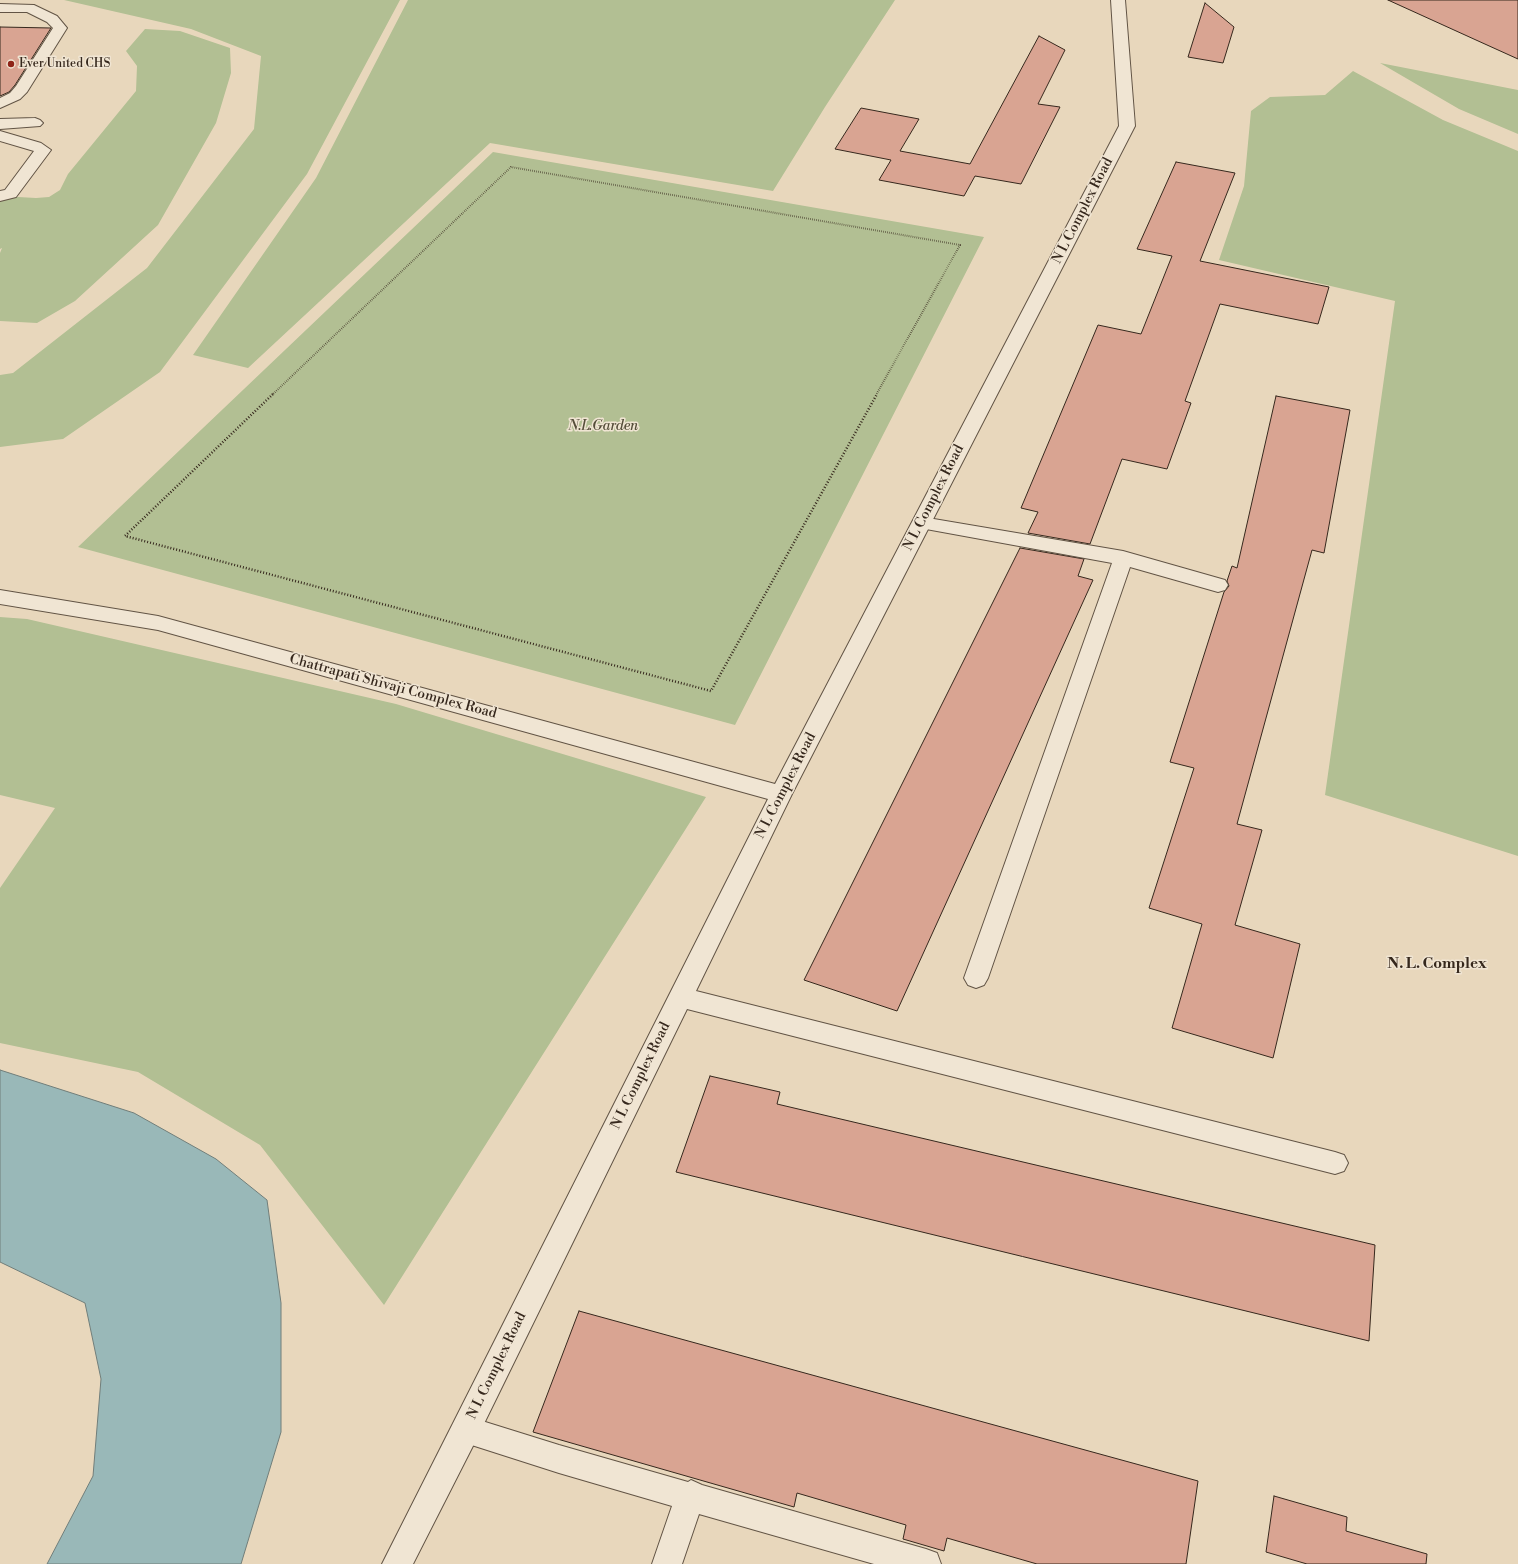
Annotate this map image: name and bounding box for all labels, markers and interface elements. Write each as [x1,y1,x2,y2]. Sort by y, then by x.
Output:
place label: Ever United CHS [19,57,110,71]
marker: Ever United CHS [6,59,16,69]
street label: N L Complex Road [1049,155,1117,267]
park label: N.L.Garden [568,419,638,435]
street label: N L Complex Road [900,442,968,554]
street label: Chattrapati Shivaji Complex Road [287,651,499,723]
street label: N L Complex Road [752,730,820,842]
district label: N. L. Complex [1387,955,1487,973]
street label: N L Complex Road [608,1020,674,1132]
street label: N L Complex Road [464,1310,530,1422]

